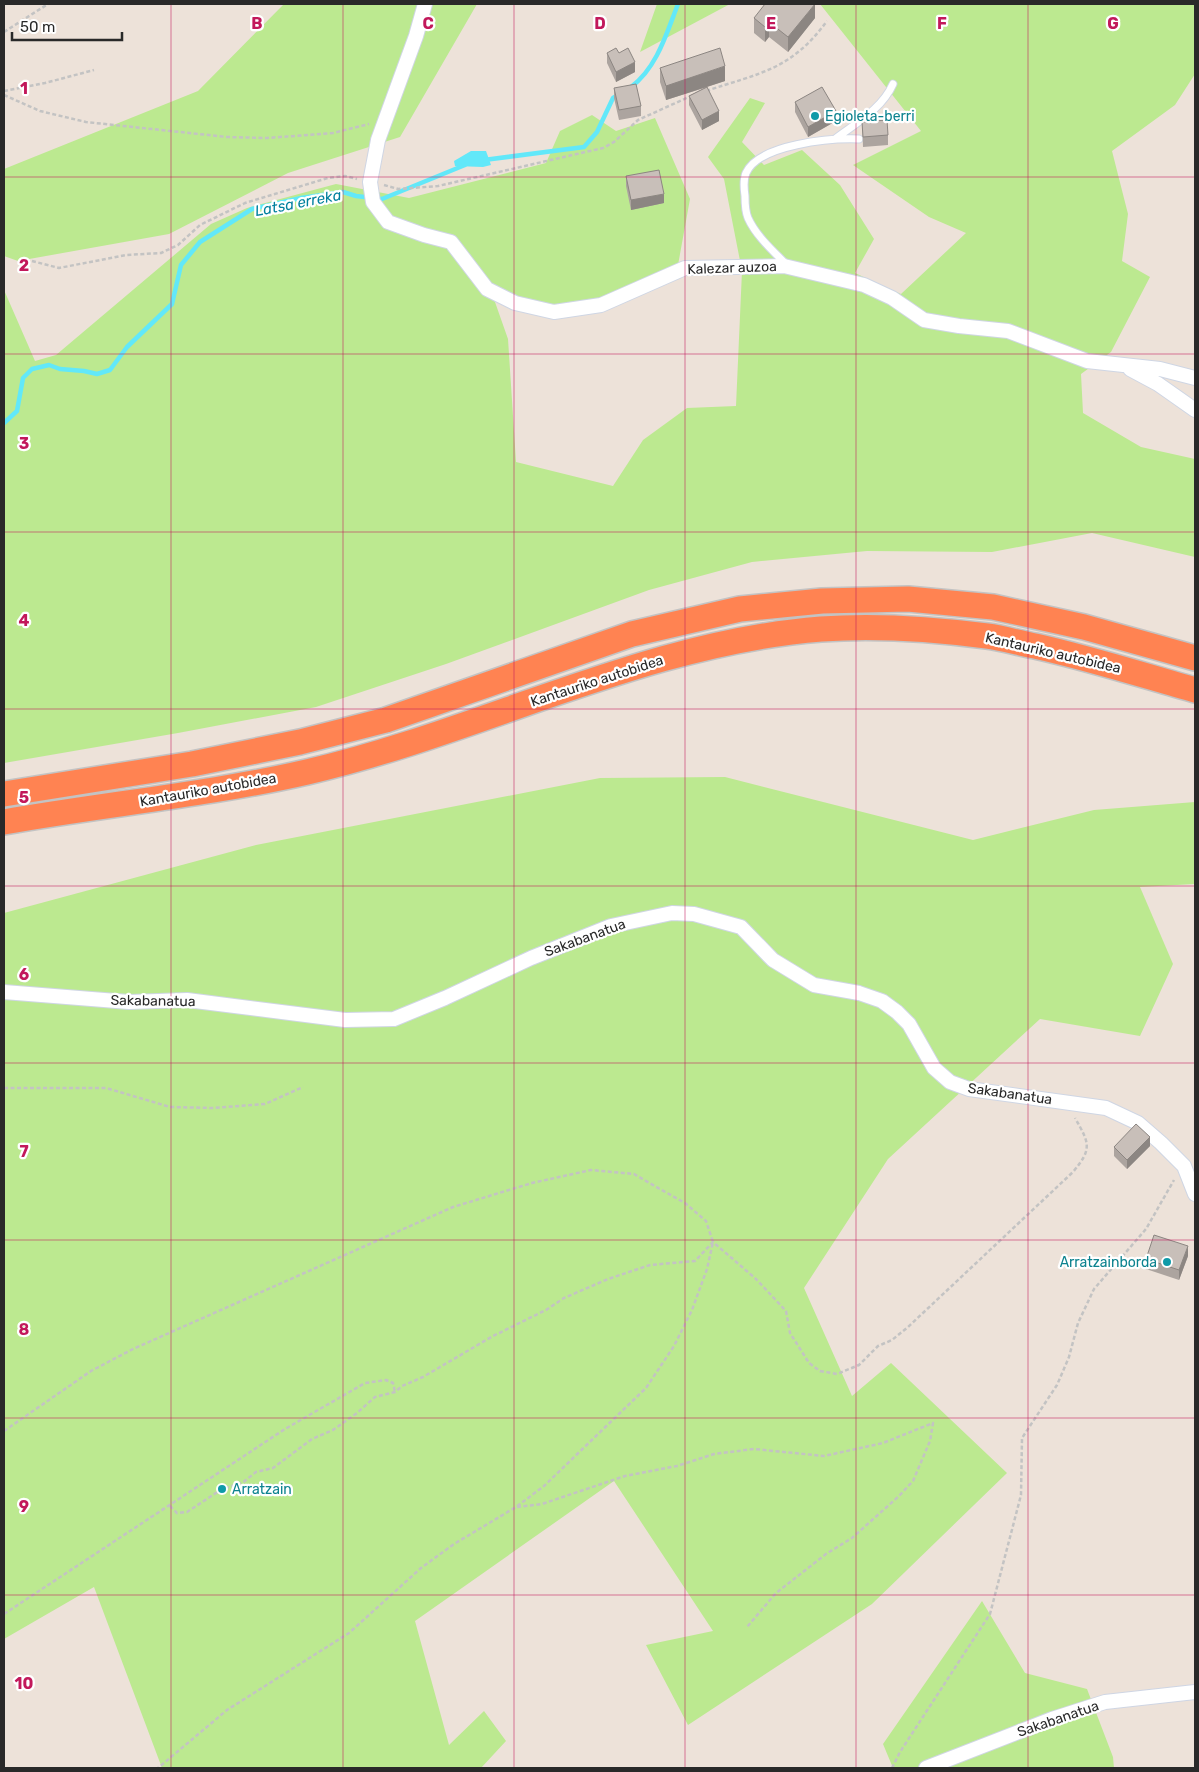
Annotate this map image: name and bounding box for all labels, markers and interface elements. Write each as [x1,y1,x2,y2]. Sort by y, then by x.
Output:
scale bar [12,10,122,42]
text: B [251,14,263,33]
text: C [422,14,434,33]
text: D [594,14,606,33]
text: E [766,14,776,33]
text: F [937,14,947,33]
text: G [1107,14,1119,33]
text: 50 m [20,18,55,36]
text: 1 [20,79,28,98]
place label: Egioleta-berri [825,108,915,125]
marker: Egioleta-berri [809,110,821,122]
water label: Latsa erreka [253,186,343,220]
text: 2 [19,256,29,275]
street label: Kalezar auzoa [687,258,777,278]
text: 3 [19,434,29,453]
text: 4 [19,611,30,630]
street label: Kantauriko autobidea [984,629,1122,677]
street label: Kantauriko autobidea [529,652,665,710]
street label: Kantauriko autobidea [138,770,278,810]
text: 5 [19,788,29,807]
street label: Sakabanatua [542,915,628,961]
text: 6 [19,965,29,984]
street label: Sakabanatua [110,992,196,1010]
street label: Sakabanatua [967,1080,1053,1108]
text: 7 [19,1142,29,1161]
place label: Arratzainborda [1060,1254,1157,1271]
marker: Arratzainborda [1161,1256,1173,1268]
text: 8 [19,1320,30,1339]
place label: Arratzain [232,1481,292,1498]
marker: Arratzain [216,1483,228,1495]
text: 9 [19,1497,29,1516]
text: 10 [15,1674,34,1693]
street label: Sakabanatua [1015,1697,1101,1741]

